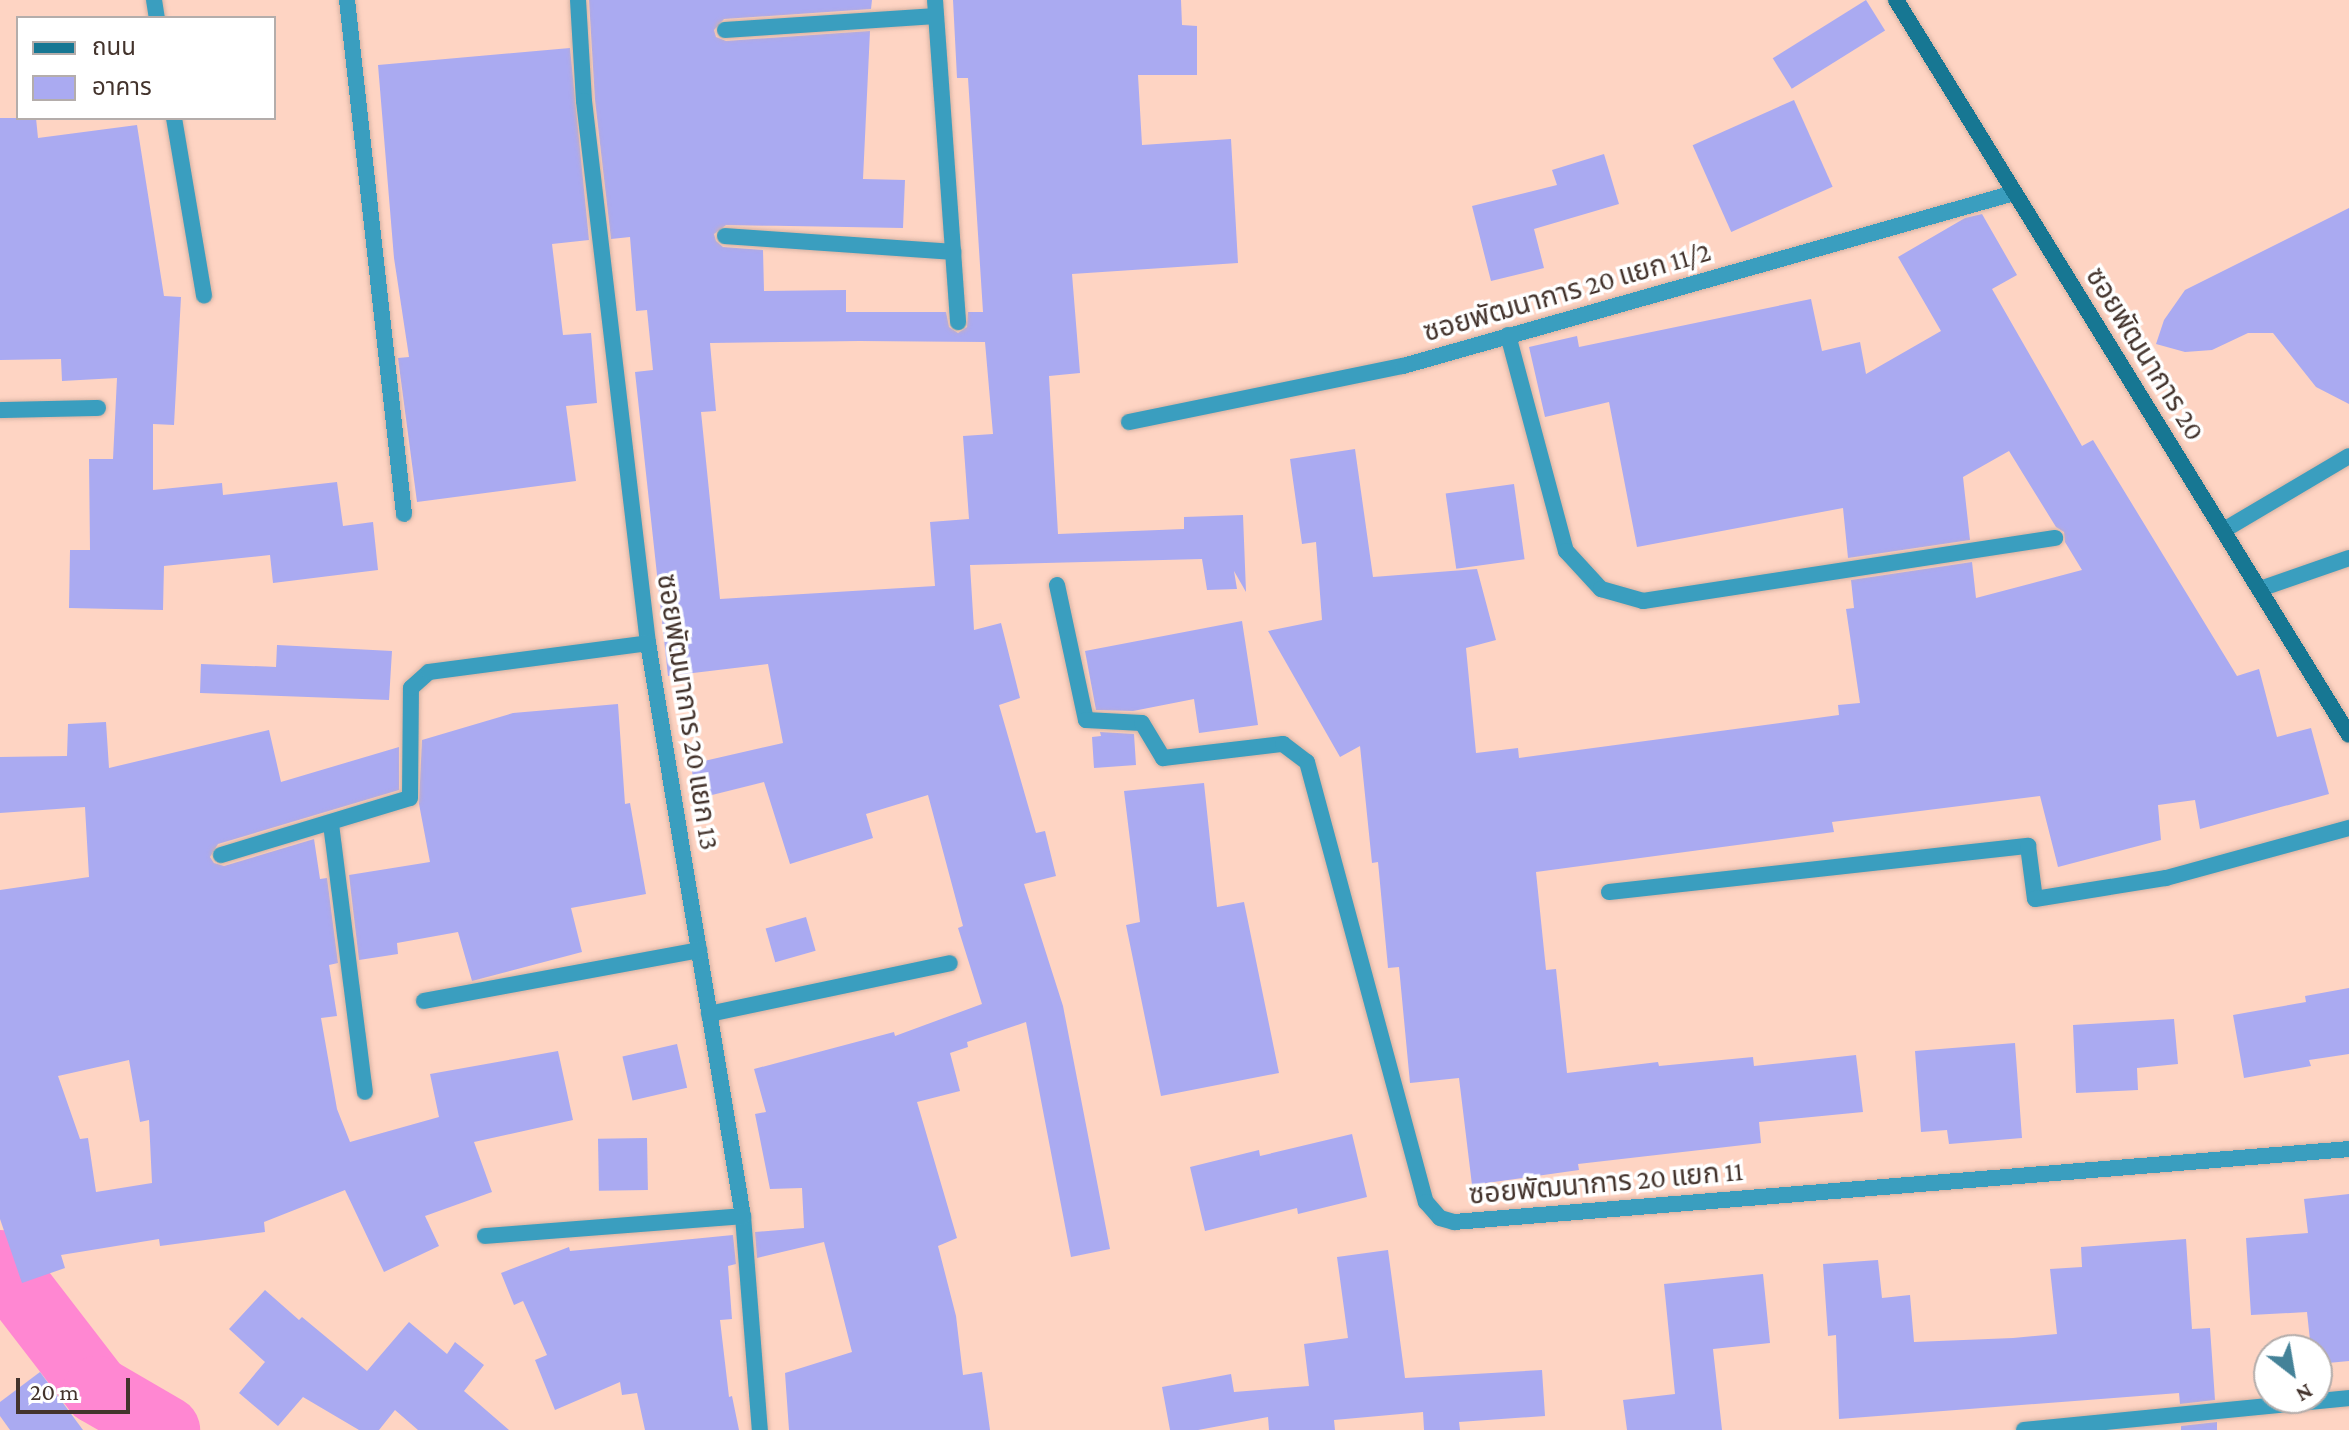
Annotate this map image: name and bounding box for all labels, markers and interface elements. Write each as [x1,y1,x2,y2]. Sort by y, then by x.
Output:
legend [16,16,276,120]
text: ถนน [92,33,136,60]
text: อาคาร [92,73,152,100]
street label: ซอยพัฒนาการ 20 แยก 11/2 [1419,235,1715,349]
street label: ซอยพัฒนาการ 20 [2078,261,2212,447]
street label: ซอยพัฒนาการ 20 แยก 13 [650,571,726,853]
street label: ซอยพัฒนาการ 20 แยก 11 [1467,1154,1745,1212]
north arrow [2253,1334,2333,1414]
scale bar [20,1362,134,1412]
text: 20 m [30,1378,79,1405]
text: N [2292,1379,2317,1408]

